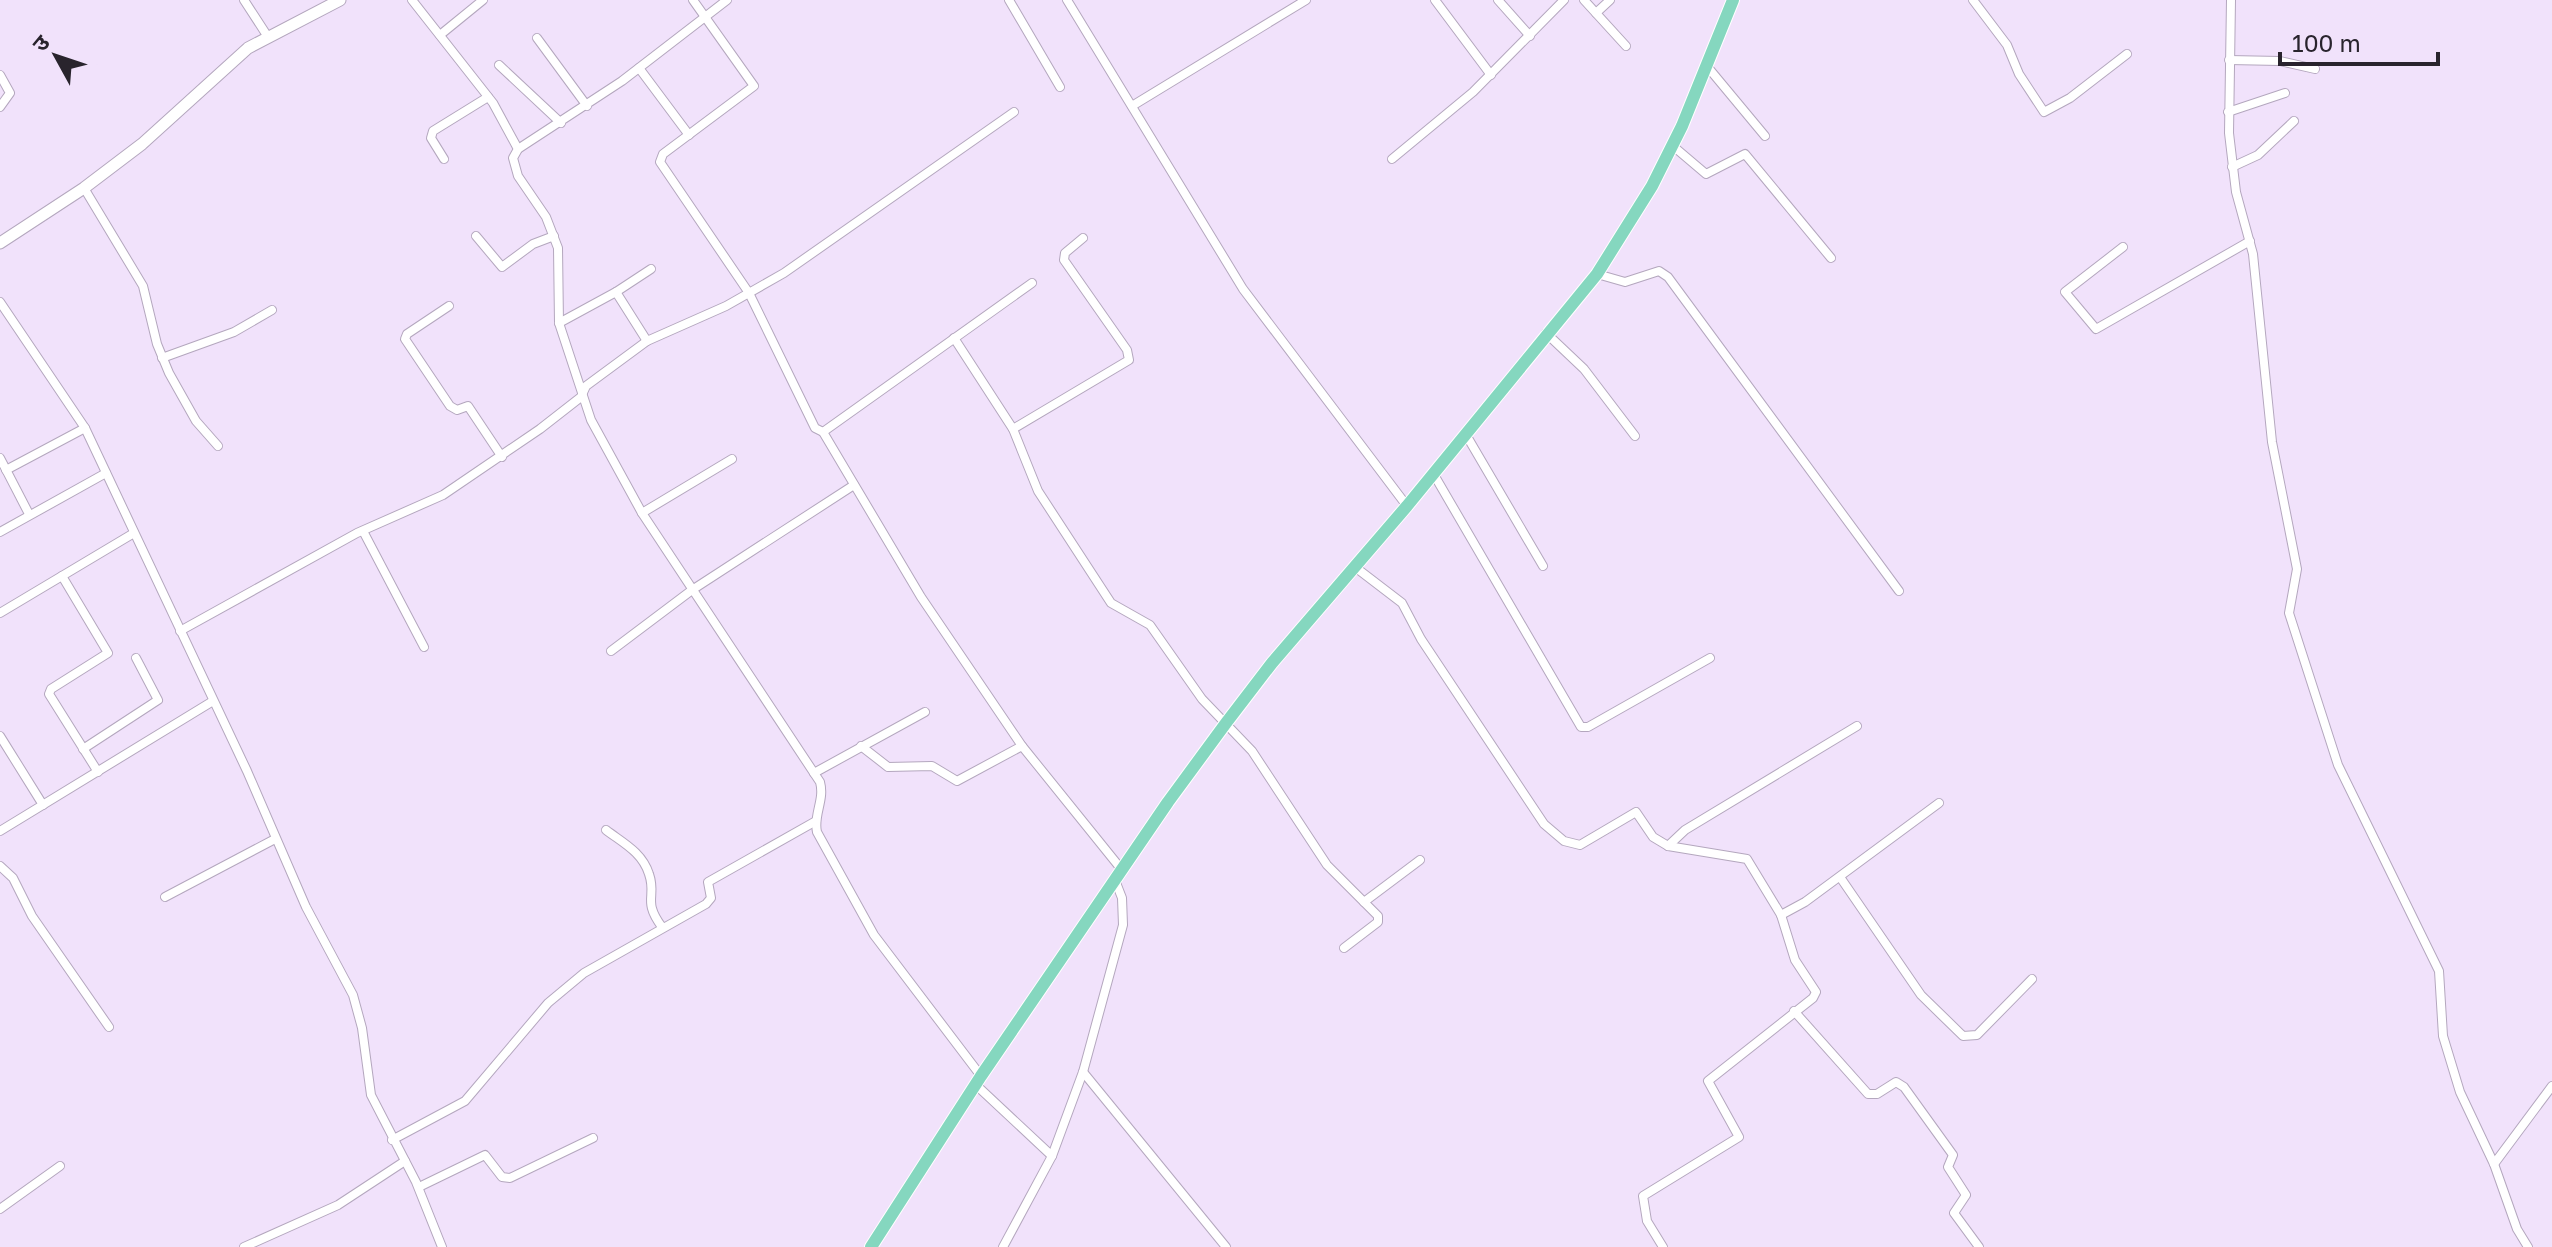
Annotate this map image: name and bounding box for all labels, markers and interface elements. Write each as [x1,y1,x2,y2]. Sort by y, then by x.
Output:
north arrow [16,16,96,96]
scale bar [2280,16,2438,66]
text: उ [26,28,55,56]
text: 100 m [2292,28,2361,57]

